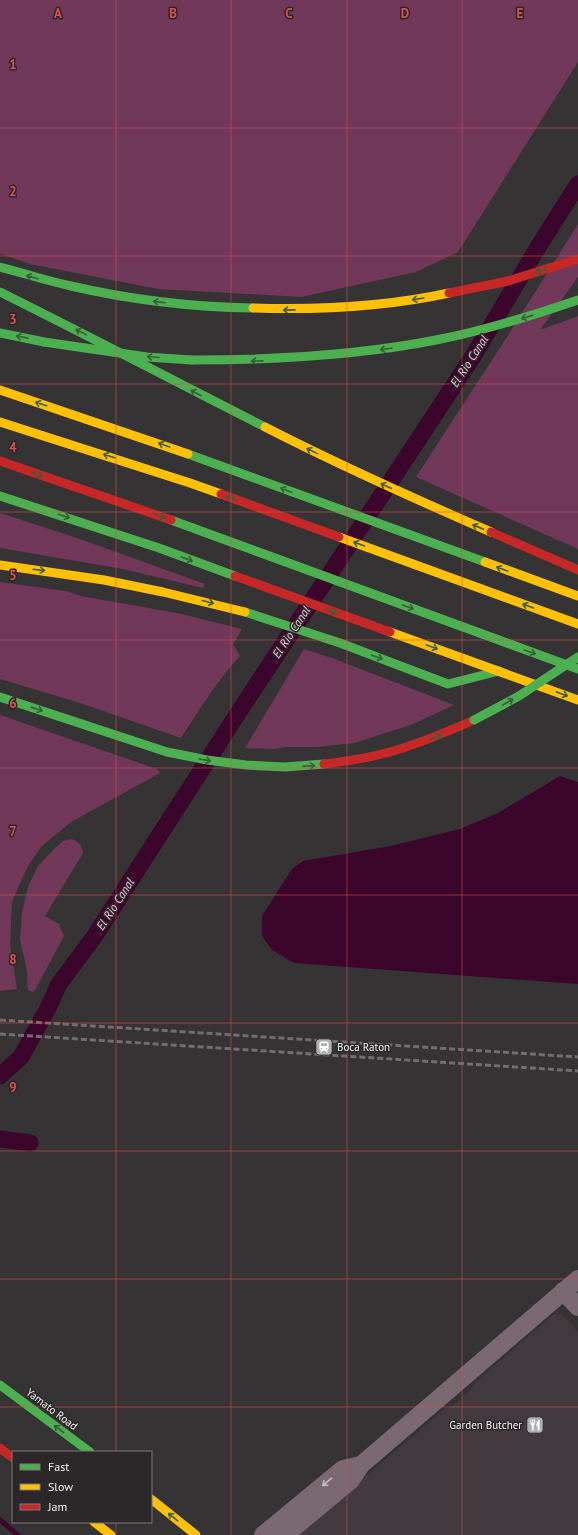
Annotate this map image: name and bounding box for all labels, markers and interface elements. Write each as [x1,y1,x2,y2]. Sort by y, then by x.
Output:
text: A [54,5,62,22]
text: B [169,5,177,22]
text: C [285,5,293,22]
text: D [401,5,409,22]
text: E [517,5,524,22]
text: 1 [9,56,17,73]
text: 2 [9,183,17,200]
one-way arrow [535,268,548,275]
one-way arrow [26,273,39,280]
one-way arrow [412,295,425,303]
one-way arrow [153,298,166,306]
one-way arrow [283,306,296,313]
text: 3 [9,311,17,328]
one-way arrow [521,314,534,321]
one-way arrow [75,328,87,336]
water label: El Rio Canal [447,332,492,390]
one-way arrow [16,333,29,341]
one-way arrow [380,345,393,353]
one-way arrow [147,353,160,361]
one-way arrow [251,357,264,365]
one-way arrow [190,389,202,396]
one-way arrow [35,399,47,407]
text: 4 [9,439,17,456]
one-way arrow [159,441,171,449]
one-way arrow [306,447,318,454]
one-way arrow [102,452,115,459]
one-way arrow [31,470,43,478]
one-way arrow [380,482,392,489]
one-way arrow [281,486,293,494]
one-way arrow [226,494,239,501]
one-way arrow [153,512,165,520]
one-way arrow [57,513,70,520]
one-way arrow [472,523,484,530]
one-way arrow [352,540,365,547]
one-way arrow [180,555,192,563]
one-way arrow [496,564,508,572]
one-way arrow [32,566,45,574]
text: 5 [9,567,17,584]
one-way arrow [201,599,214,606]
one-way arrow [523,601,535,609]
water label: El Rio Canal [269,603,314,661]
one-way arrow [402,604,414,612]
one-way arrow [325,608,338,615]
one-way arrow [425,644,437,652]
one-way arrow [523,649,536,656]
one-way arrow [371,653,383,661]
one-way arrow [555,690,567,698]
text: 6 [9,695,17,712]
one-way arrow [502,697,514,705]
one-way arrow [31,706,43,714]
one-way arrow [429,732,441,740]
one-way arrow [198,756,211,764]
one-way arrow [302,762,315,769]
text: 7 [9,823,17,840]
water label: El Rio Canal [93,875,138,933]
text: 8 [9,951,17,968]
station icon: Boca Raton [314,1037,334,1057]
place label: Boca Raton [337,1040,390,1054]
text: 9 [9,1079,17,1096]
street label: Yamato Road [23,1385,81,1433]
restaurant icon: Garden Butcher [525,1415,545,1435]
place label: Garden Butcher [449,1418,522,1432]
one-way arrow [54,1425,65,1433]
legend [12,1451,152,1523]
text: Fast [48,1459,69,1474]
one-way arrow [322,1478,333,1486]
text: Slow [48,1479,73,1494]
text: Jam [47,1499,67,1514]
one-way arrow [168,1512,179,1521]

